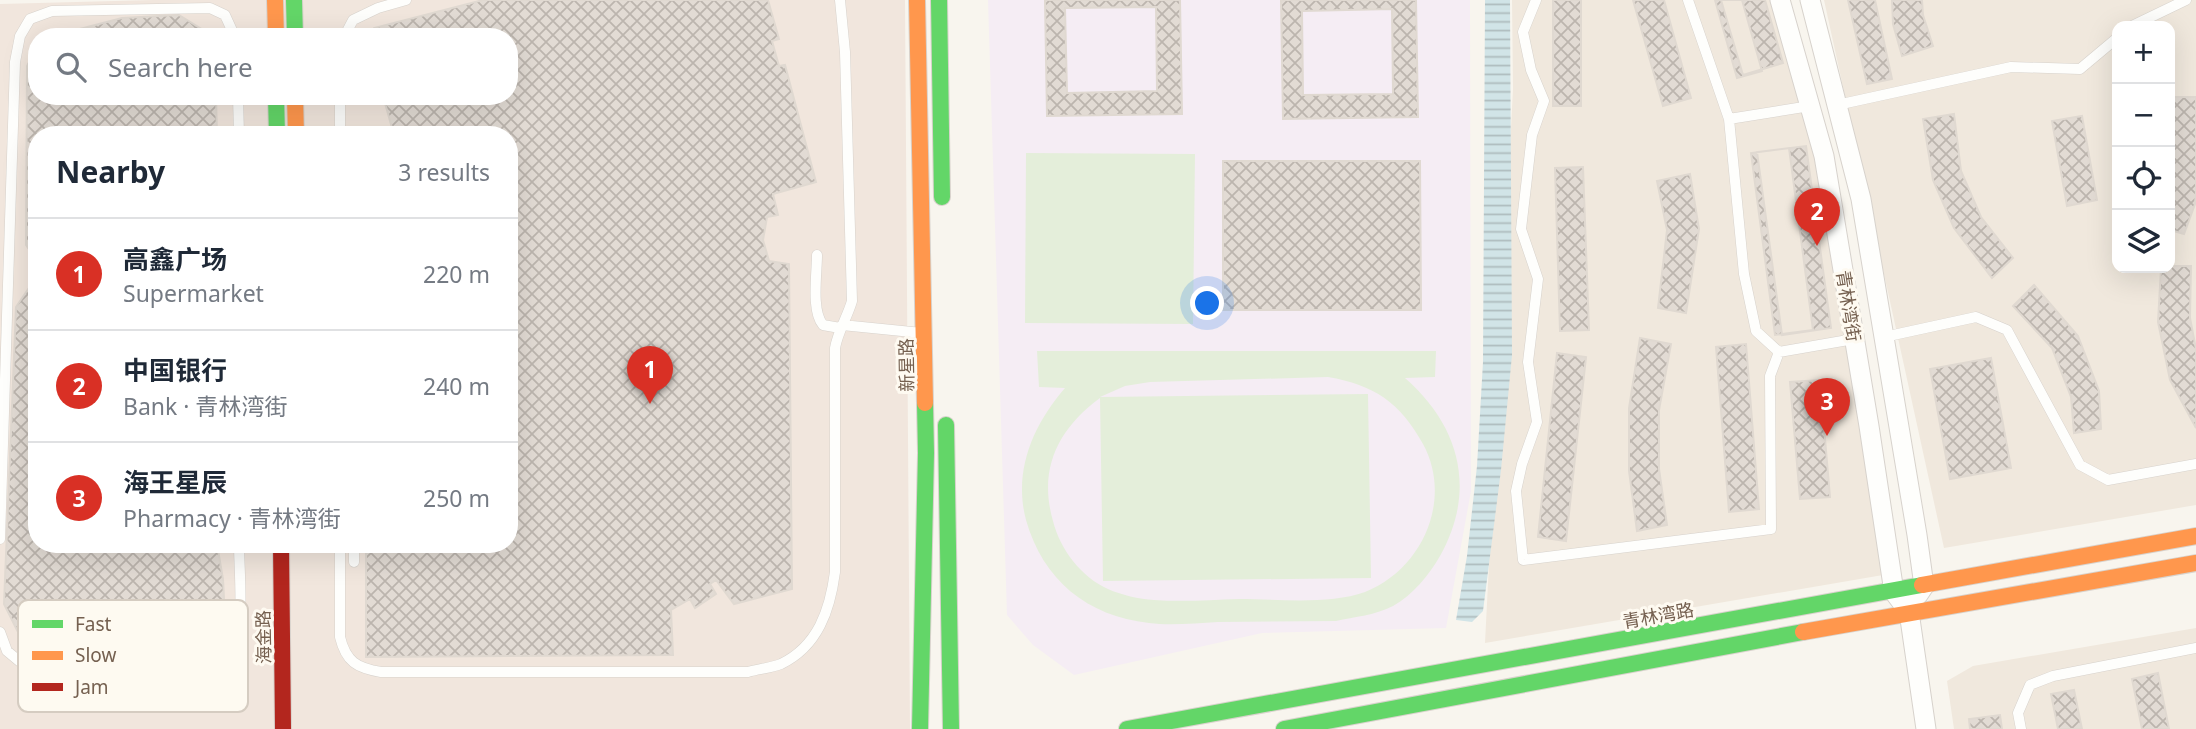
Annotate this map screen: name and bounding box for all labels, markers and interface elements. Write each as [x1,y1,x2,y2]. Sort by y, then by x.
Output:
map controls [2112,21,2175,273]
button: + [2112,21,2175,84]
search box [28,28,518,105]
icon: search [52,48,90,86]
text: Search here [108,49,253,85]
button: − [2112,84,2175,147]
button: locate [2112,147,2175,210]
text: Nearby [56,151,165,192]
text: 3 results [398,156,490,188]
pin: 2 [1794,188,1840,246]
button: layers [2112,210,2175,273]
text: 高鑫广场 [123,241,227,277]
text: 1 [72,258,86,290]
text: 220 m [423,258,490,290]
street label: 青林湾街 [1832,269,1866,343]
text: Supermarket [123,277,264,309]
your location [1190,286,1224,320]
street label: 新星路 [894,338,918,392]
pin: 1 [627,346,673,404]
text: 中国银行 [123,352,227,388]
text: 2 [72,370,86,402]
text: 240 m [423,370,490,402]
pin: 3 [1804,378,1850,436]
text: Bank · 青林湾街 [123,390,287,422]
text: 海王星辰 [123,464,227,500]
text: 3 [72,482,86,514]
text: 250 m [423,482,490,514]
text: Pharmacy · 青林湾街 [123,502,341,534]
street label: 青林湾路 [1620,597,1696,633]
legend [18,600,248,712]
street label: 海金路 [251,610,275,664]
text: Fast [75,611,112,637]
text: Slow [75,642,116,668]
text: Jam [73,674,109,700]

